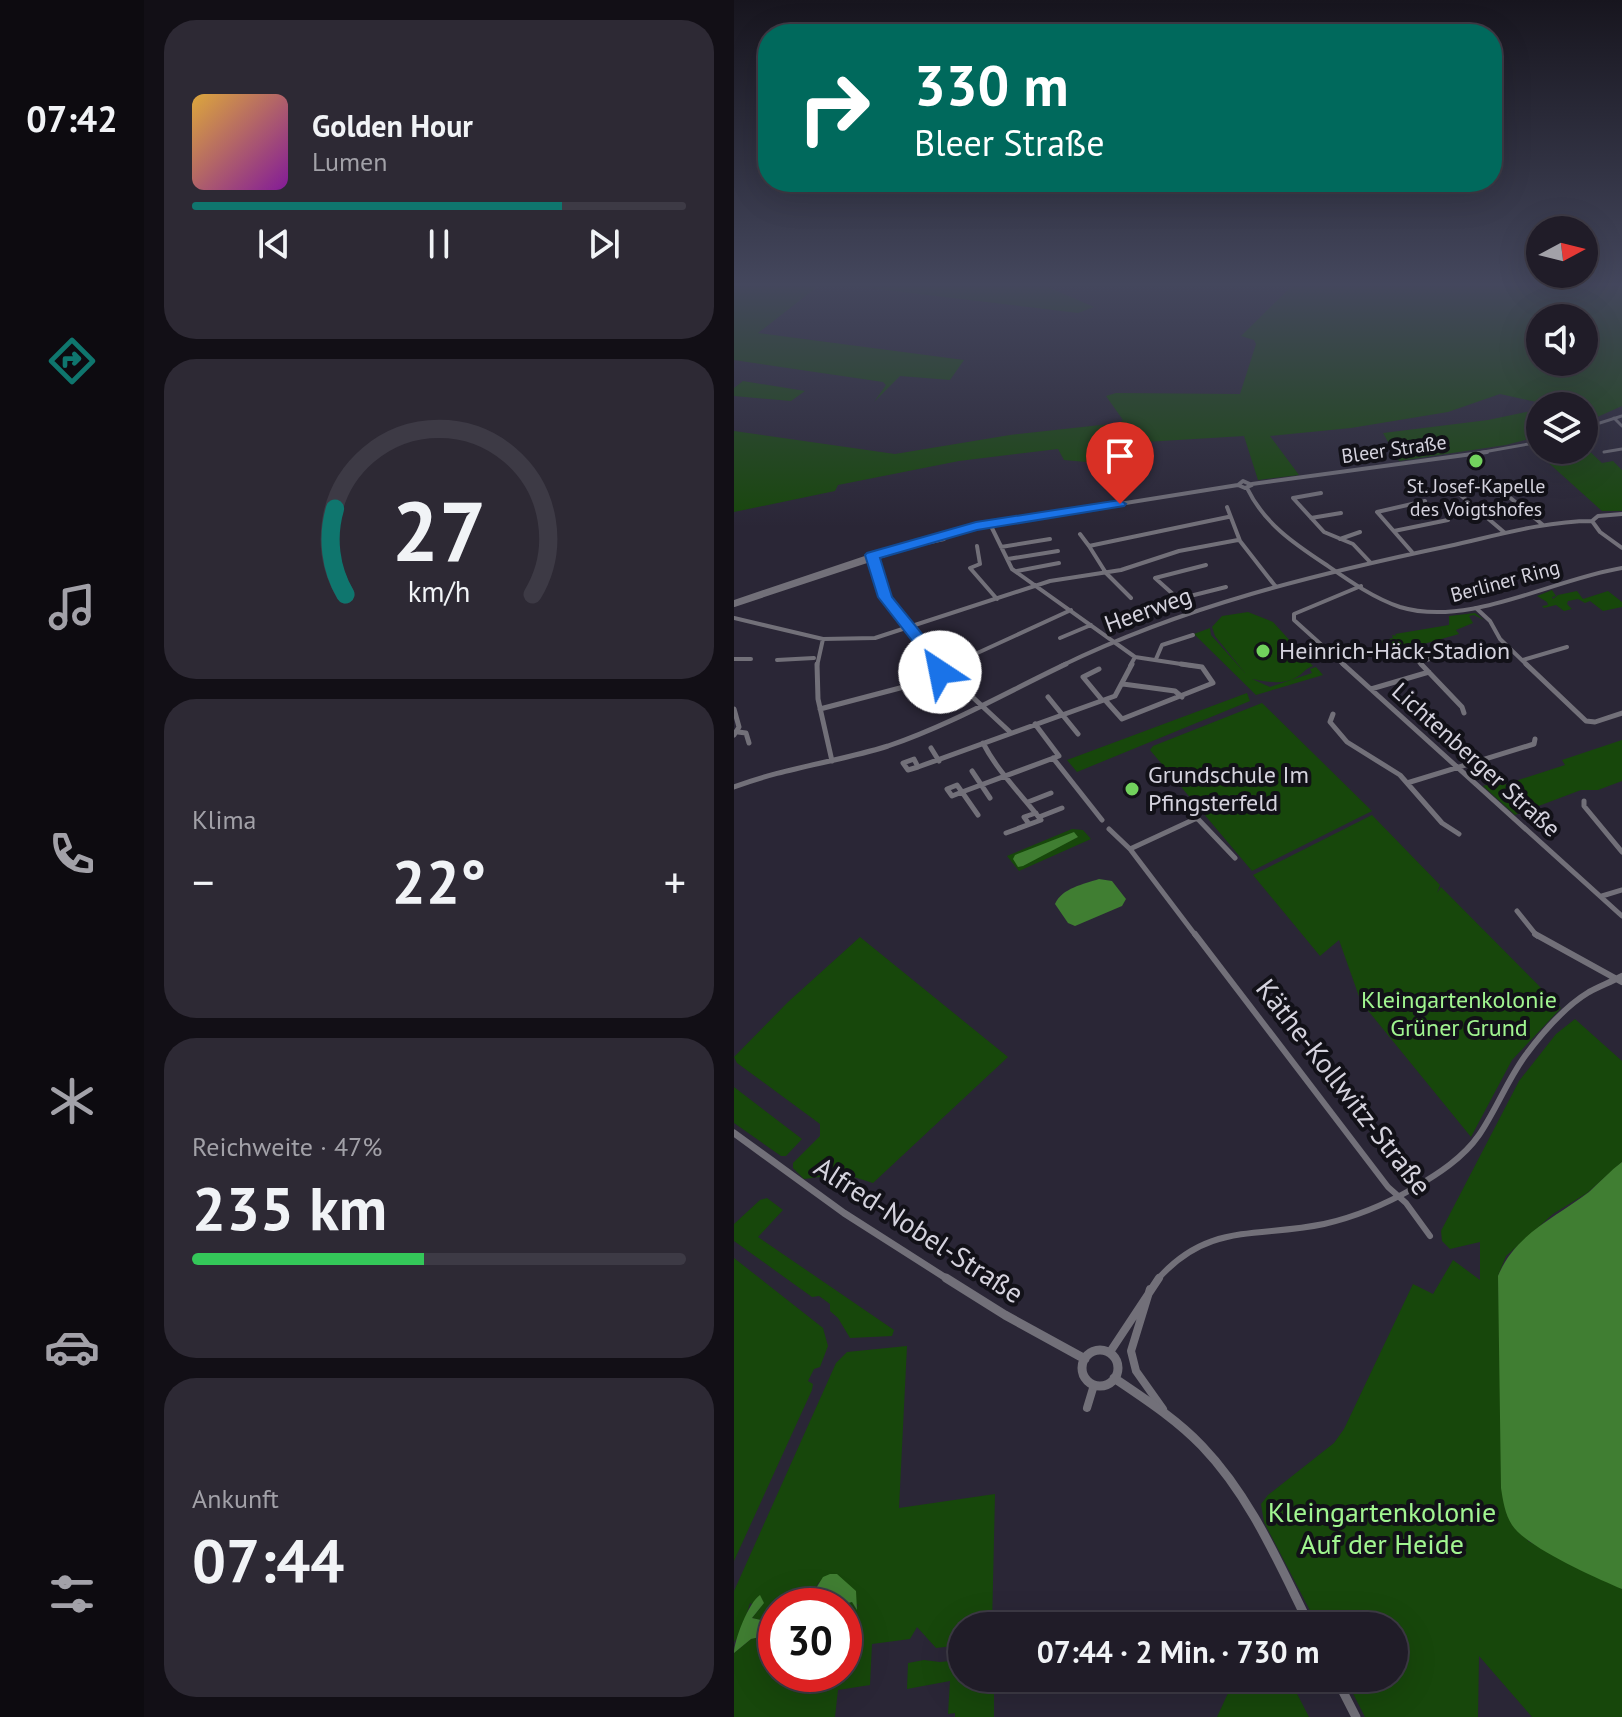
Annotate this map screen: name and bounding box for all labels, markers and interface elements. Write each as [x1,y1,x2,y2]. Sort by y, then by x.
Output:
text: 330 m [914,49,1069,121]
icon: right [782,56,886,160]
text: 07:42 [26,95,118,142]
text: Golden Hour [312,106,473,145]
text: Bleer Straße [914,119,1105,166]
text: Lumen [312,145,387,178]
north arrow [1526,216,1598,288]
map controls [1526,216,1598,464]
icon: previous [252,222,296,266]
icon: pause [417,222,461,266]
icon: next [582,222,626,266]
button: sound [1526,304,1598,376]
icon: directions [44,333,100,389]
button: layers [1526,392,1598,464]
pin [1086,422,1154,504]
street label: Bleer Straße [1340,429,1448,469]
icon: arrive [1098,434,1142,478]
marker: St. Josef-Kapelle des Voigtshofes [1467,452,1485,470]
place label: St. Josef-Kapelle des Voigtshofes [1407,473,1545,522]
text: 27 [392,476,486,584]
street label: Berliner Ring [1448,554,1562,608]
text: km/h [408,573,470,610]
icon: music [44,579,100,635]
street label: Heerweg [1100,579,1196,640]
position arrow [898,630,982,714]
place label: Heinrich-Häck-Stadion [1279,635,1510,666]
marker: Heinrich-Häck-Stadion [1254,642,1272,660]
street label: Lichtenberger Straße [1386,676,1567,844]
place label: Grundschule Im Pfingsterfeld [1148,759,1309,818]
marker: Grundschule Im Pfingsterfeld [1123,780,1141,798]
text: Klima [192,803,256,836]
icon: phone [44,826,100,882]
text: 22° [392,842,486,920]
text: − [192,853,214,910]
text: + [664,853,686,910]
street label: Käthe-Kollwitz-Straße [1248,971,1440,1202]
park label: Kleingartenkolonie Grüner Grund [1361,984,1557,1043]
icon: climate [44,1073,100,1129]
text: Reichweite · 47% [192,1130,382,1163]
street label: Alfred-Nobel-Straße [808,1148,1031,1311]
text: 235 km [192,1169,387,1247]
icon: car [44,1319,100,1375]
text: Ankunft [192,1482,279,1515]
park label: Kleingartenkolonie Auf der Heide [1268,1493,1496,1562]
text: 07:44 [192,1521,344,1599]
icon: filters [44,1566,100,1622]
speed limit sign: 30 [758,1588,862,1692]
text: 07:44 · 2 Min. · 730 m [1037,1632,1319,1671]

